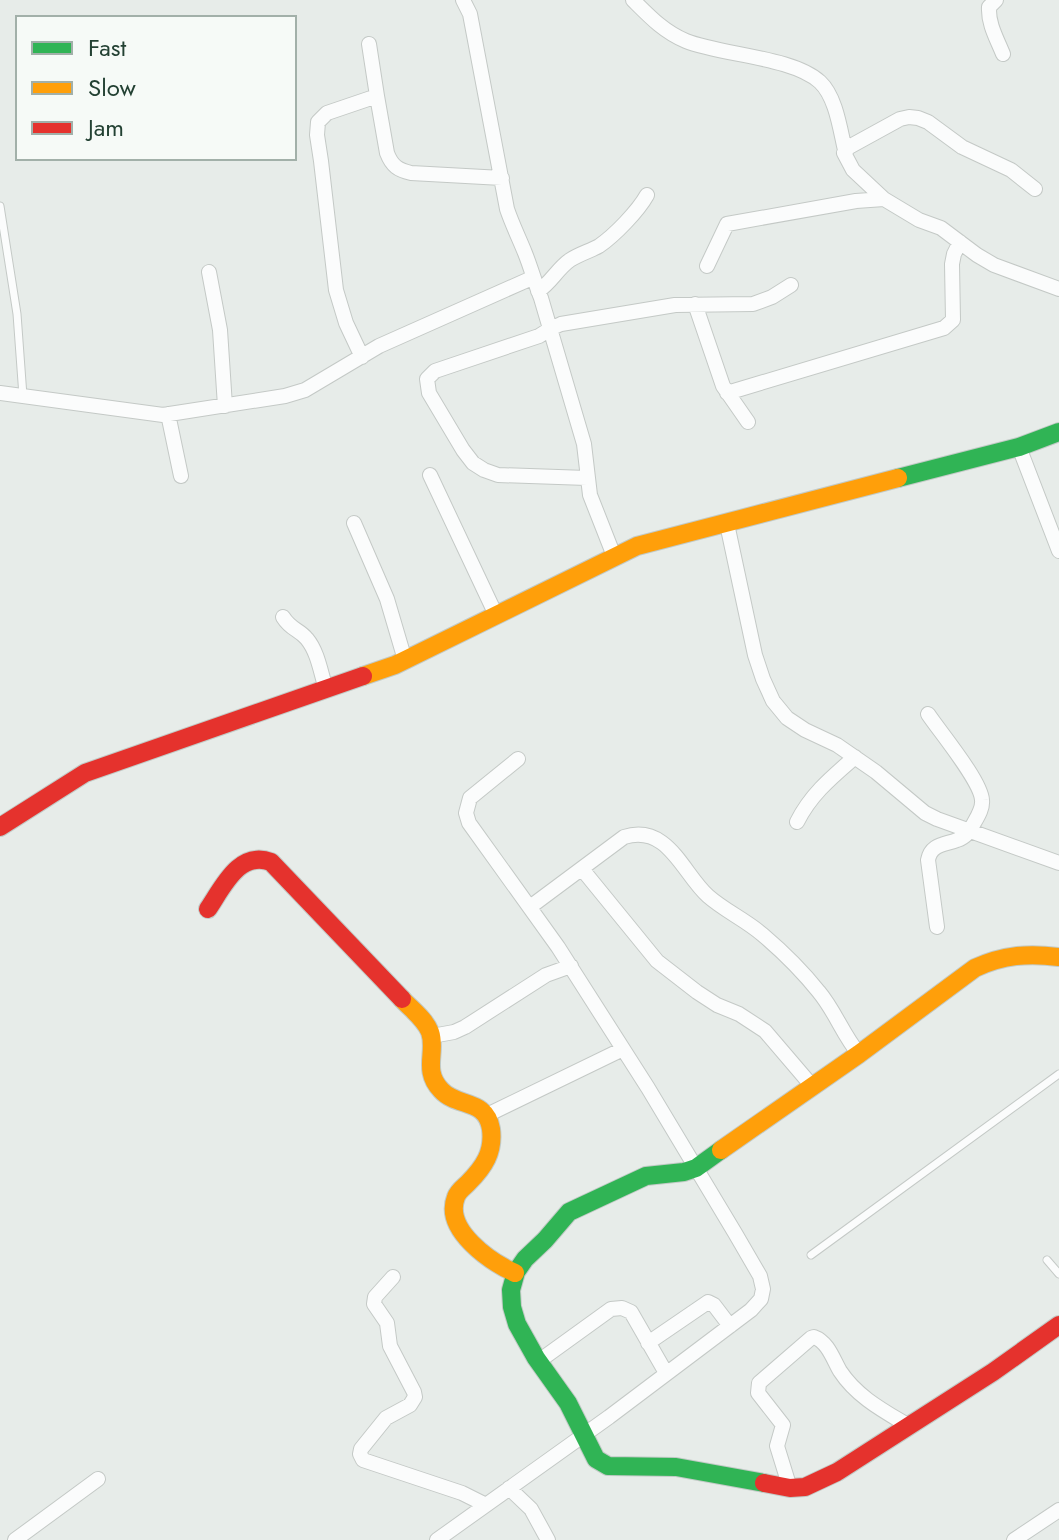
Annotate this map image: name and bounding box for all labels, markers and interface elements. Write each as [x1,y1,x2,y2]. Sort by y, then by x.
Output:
legend [16,16,296,160]
text: Fast [88,30,126,65]
text: Slow [88,70,136,105]
text: Jam [85,110,124,145]

